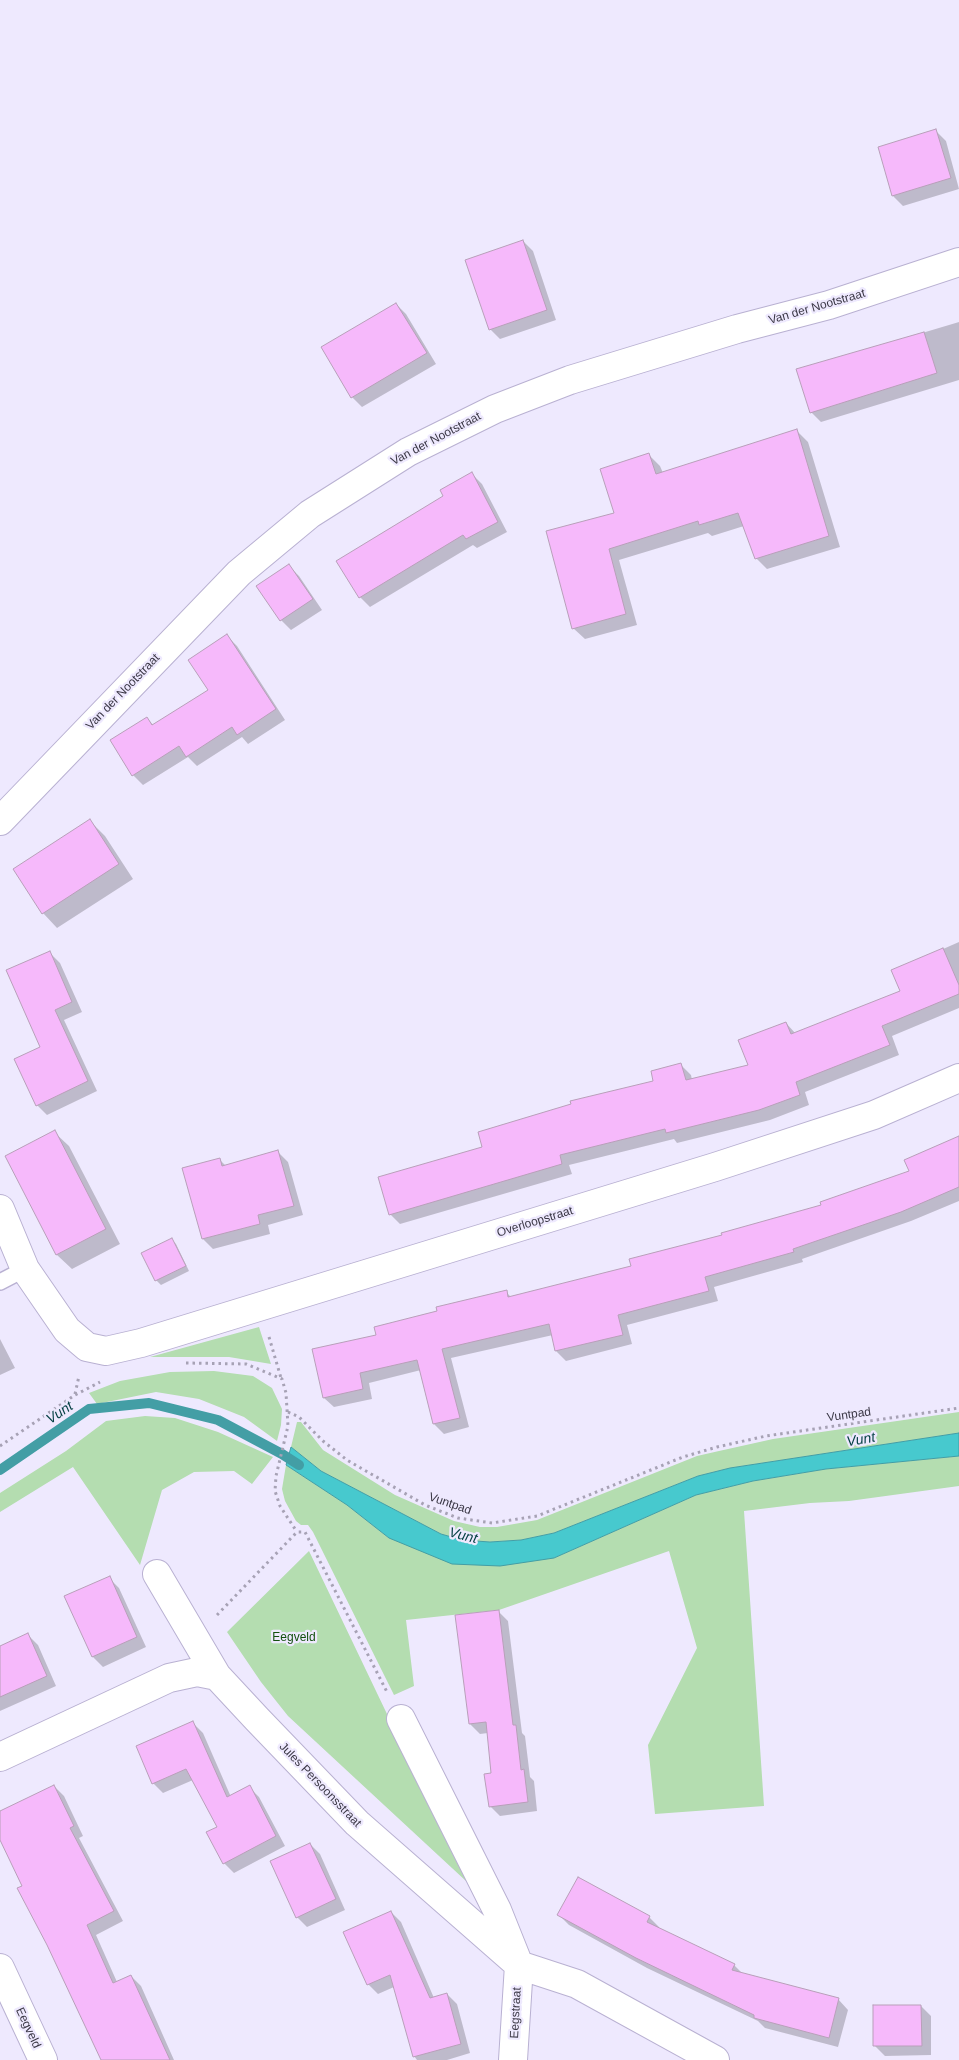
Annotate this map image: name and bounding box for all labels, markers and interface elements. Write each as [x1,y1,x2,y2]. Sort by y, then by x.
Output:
street label: Van der Nootstraat [767,286,867,328]
street label: Van der Nootstraat [389,409,483,469]
street label: Van der Nootstraat [83,651,163,733]
street label: Overloopstraat [495,1204,575,1240]
water label: Vunt [43,1398,77,1428]
street label: Vuntpad [826,1405,872,1425]
water label: Vunt [845,1429,877,1451]
street label: Vuntpad [427,1490,473,1518]
water label: Vunt [447,1524,479,1548]
park label: Eegveld [272,1631,316,1645]
street label: Jules Persoonsstraat [276,1740,364,1830]
street label: Eegstraat [507,1987,525,2039]
street label: Eegveld [12,2005,44,2051]

